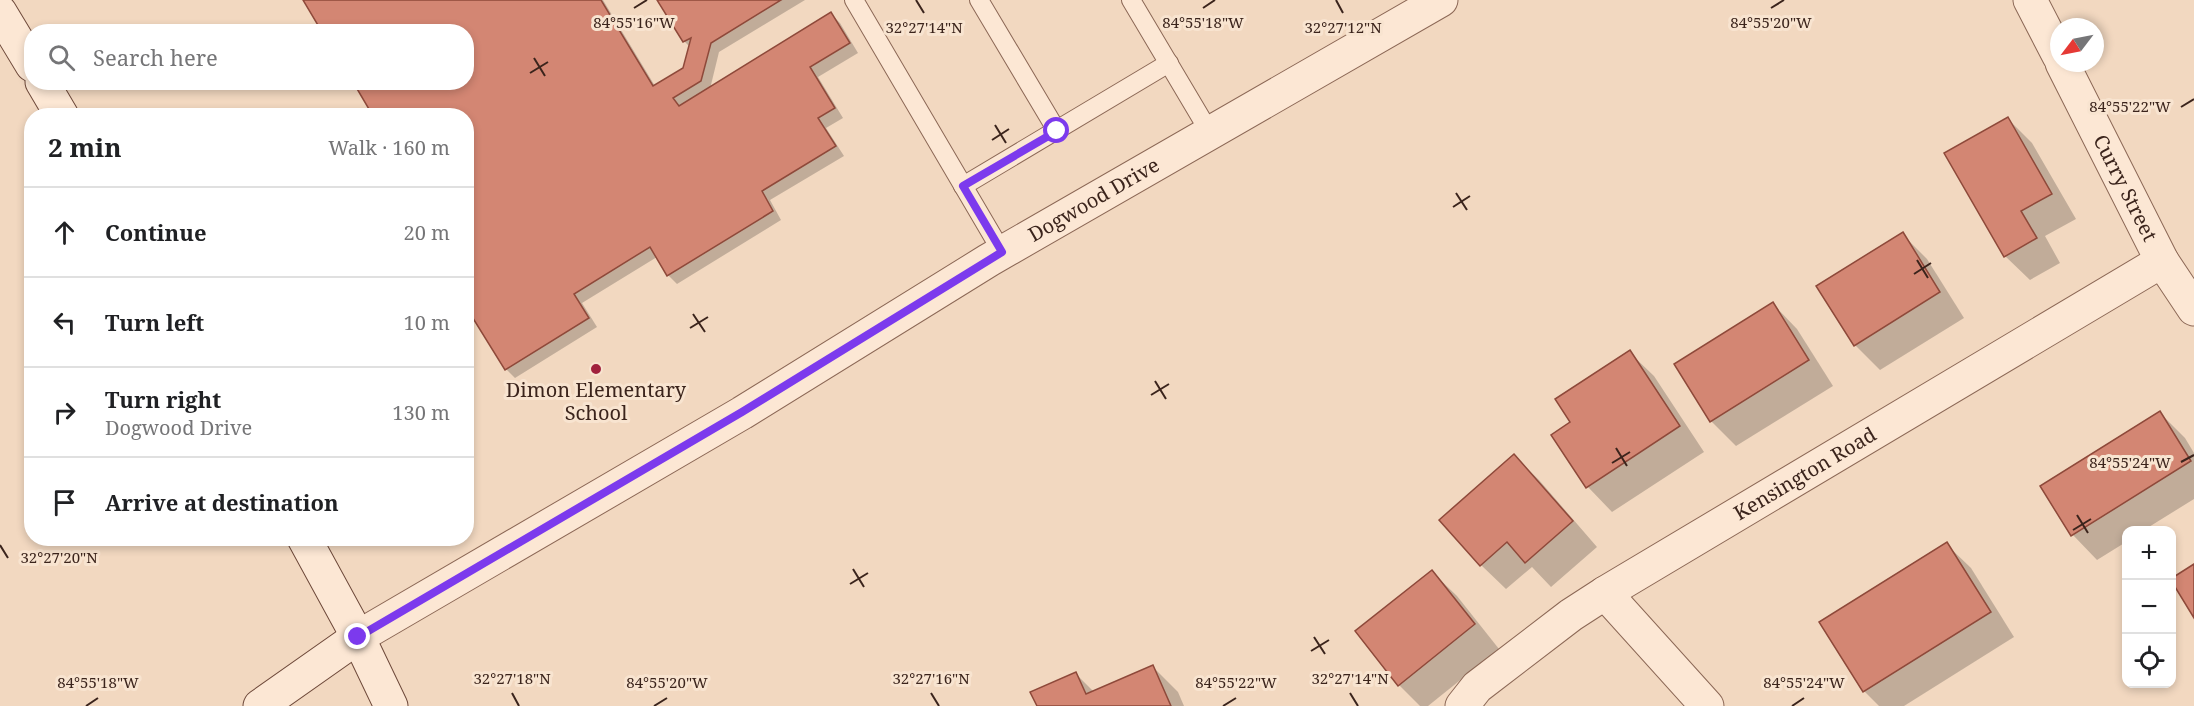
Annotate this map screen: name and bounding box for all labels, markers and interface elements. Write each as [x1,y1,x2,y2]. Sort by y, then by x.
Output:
text: 84°55'16"W [593,12,675,32]
text: 84°55'18"W [1162,12,1244,32]
text: 84°55'20"W [1730,12,1812,32]
text: 32°27'14"N [885,17,963,37]
text: 32°27'12"N [1304,17,1382,37]
north arrow [2050,18,2104,72]
search box [24,24,474,90]
icon: search [45,41,78,74]
text: Search here [93,42,218,72]
text: 84°55'22"W [2089,96,2171,116]
route start [1043,117,1069,143]
text: 2 min [48,129,122,165]
street label: Curry Street [2087,130,2164,246]
text: Walk · 160 m [328,134,450,161]
street label: Dogwood Drive [1023,151,1164,248]
icon: ahead [48,216,81,249]
text: Continue [105,217,207,247]
text: 20 m [404,219,450,246]
icon: left [48,306,81,339]
text: Turn left [105,307,204,337]
text: 10 m [404,309,450,336]
marker: Dimon Elementary School [589,362,603,376]
place label: Dimon Elementary School [506,376,687,426]
text: Turn right [105,384,221,414]
icon: right [48,396,81,429]
text: 130 m [392,399,450,426]
text: Dogwood Drive [105,414,252,441]
street label: Kensington Road [1729,420,1881,526]
text: 84°55'24"W [2089,452,2171,472]
icon: arrive [48,486,81,519]
text: Arrive at destination [105,487,339,517]
map controls [2122,526,2176,688]
button: + [2122,526,2176,580]
text: 32°27'20"N [20,547,98,567]
button: − [2122,580,2176,634]
route end [344,623,370,649]
button: locate [2122,634,2176,688]
text: 32°27'18"N [473,668,551,688]
text: 32°27'16"N [892,668,970,688]
text: 32°27'14"N [1311,668,1389,688]
text: 84°55'18"W [57,672,139,692]
text: 84°55'20"W [626,672,708,692]
text: 84°55'22"W [1195,672,1277,692]
text: 84°55'24"W [1763,672,1845,692]

